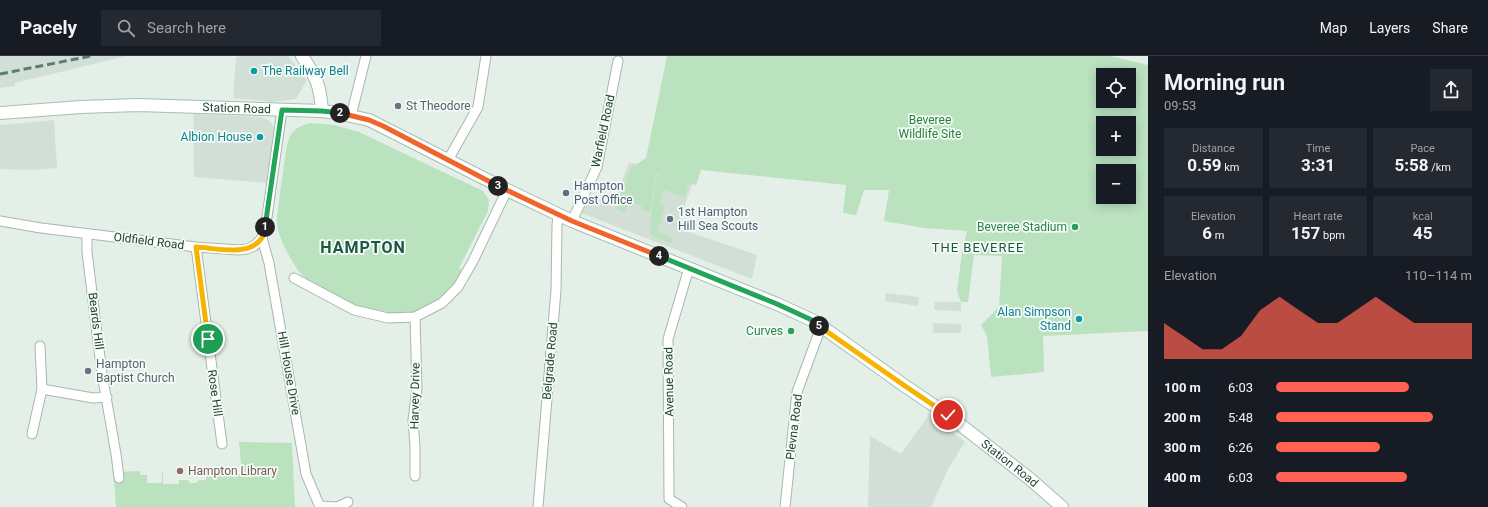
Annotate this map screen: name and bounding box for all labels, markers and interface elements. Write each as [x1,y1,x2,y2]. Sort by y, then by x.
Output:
search box [101,10,381,46]
text: Pacely [20,16,77,39]
icon: search [115,17,137,39]
text: Search here [147,19,226,37]
text: Map [1320,20,1347,36]
text: Layers [1369,20,1410,36]
text: Share [1432,20,1468,36]
place label: The Railway Bell [262,64,349,78]
marker: The Railway Bell [249,66,259,76]
map controls [1096,68,1136,204]
button: locate [1096,68,1136,108]
button: share [1430,69,1472,111]
text: Morning run [1164,70,1285,95]
street label: Warfield Road [588,93,618,169]
text: 09:53 [1164,98,1196,113]
place label: St Theodore [406,99,471,113]
street label: Station Road [202,100,271,116]
marker: St Theodore [393,101,403,111]
pin: 2 [330,103,350,123]
text: 2 [337,106,343,119]
park label: Beveree Wildlife Site [899,113,961,141]
button: + [1096,116,1136,156]
place label: Albion House [181,130,252,144]
marker: Albion House [255,132,265,142]
text: Distance [1192,142,1235,155]
text: Time [1306,142,1330,155]
text: Pace [1410,142,1435,155]
text: 0.59 [1187,155,1221,175]
text: 3:31 [1301,155,1335,175]
text: 5:58 [1394,155,1428,175]
text: km [1221,161,1239,174]
text: /km [1428,161,1451,174]
button: − [1096,164,1136,204]
pin: 3 [488,176,508,196]
text: 3 [495,179,501,192]
place label: Hampton Post Office [574,179,633,207]
marker: Hampton Post Office [561,188,571,198]
place label: 1st Hampton Hill Sea Scouts [678,205,758,233]
text: Elevation [1191,210,1236,223]
text: Heart rate [1294,210,1342,223]
text: kcal [1413,210,1433,223]
marker: 1st Hampton Hill Sea Scouts [665,214,675,224]
pin: 1 [255,217,275,237]
text: 1 [262,220,268,233]
place label: Beveree Stadium [977,220,1067,234]
marker: Beveree Stadium [1070,222,1080,232]
text: 6 [1202,223,1212,243]
text: 157 [1291,223,1320,243]
text: 45 [1413,223,1432,243]
text: m [1212,229,1224,242]
text: bpm [1320,229,1345,242]
street label: Oldfield Road [113,230,185,252]
district label: HAMPTON [320,238,406,257]
district label: THE BEVEREE [932,240,1024,255]
pin: 4 [649,246,669,266]
text: 4 [656,249,662,262]
text: Elevation [1164,268,1217,283]
text: 110–114 m [1405,268,1472,283]
street label: Beards Hill [86,292,106,350]
place label: Alan Simpson Stand [997,305,1071,333]
marker: Alan Simpson Stand [1074,314,1084,324]
pin: 5 [809,316,829,336]
text: 5 [816,319,822,332]
pin [191,322,225,356]
street label: Belgrade Road [540,322,560,400]
place label: Curves [746,324,783,338]
marker: Curves [786,326,796,336]
icon: arrive [197,328,219,350]
street label: Hill House Drive [275,330,303,416]
street label: Avenue Road [661,347,677,417]
place label: Hampton Baptist Church [96,357,175,385]
street label: Harvey Drive [407,362,423,430]
marker: Hampton Baptist Church [83,366,93,376]
street label: Rose Hill [205,369,225,417]
text: 100 m [1164,380,1201,395]
text: 6:03 [1228,380,1253,395]
street label: Plevna Road [783,393,805,461]
pin [931,398,965,432]
icon: check [937,404,959,426]
text: 200 m [1164,410,1201,425]
text: 5:48 [1228,410,1253,425]
street label: Station Road [979,437,1041,490]
text: 300 m [1164,440,1201,455]
text: 6:26 [1228,440,1253,455]
place label: Hampton Library [188,464,277,478]
marker: Hampton Library [175,466,185,476]
text: 400 m [1164,470,1201,485]
text: 6:03 [1228,470,1253,485]

